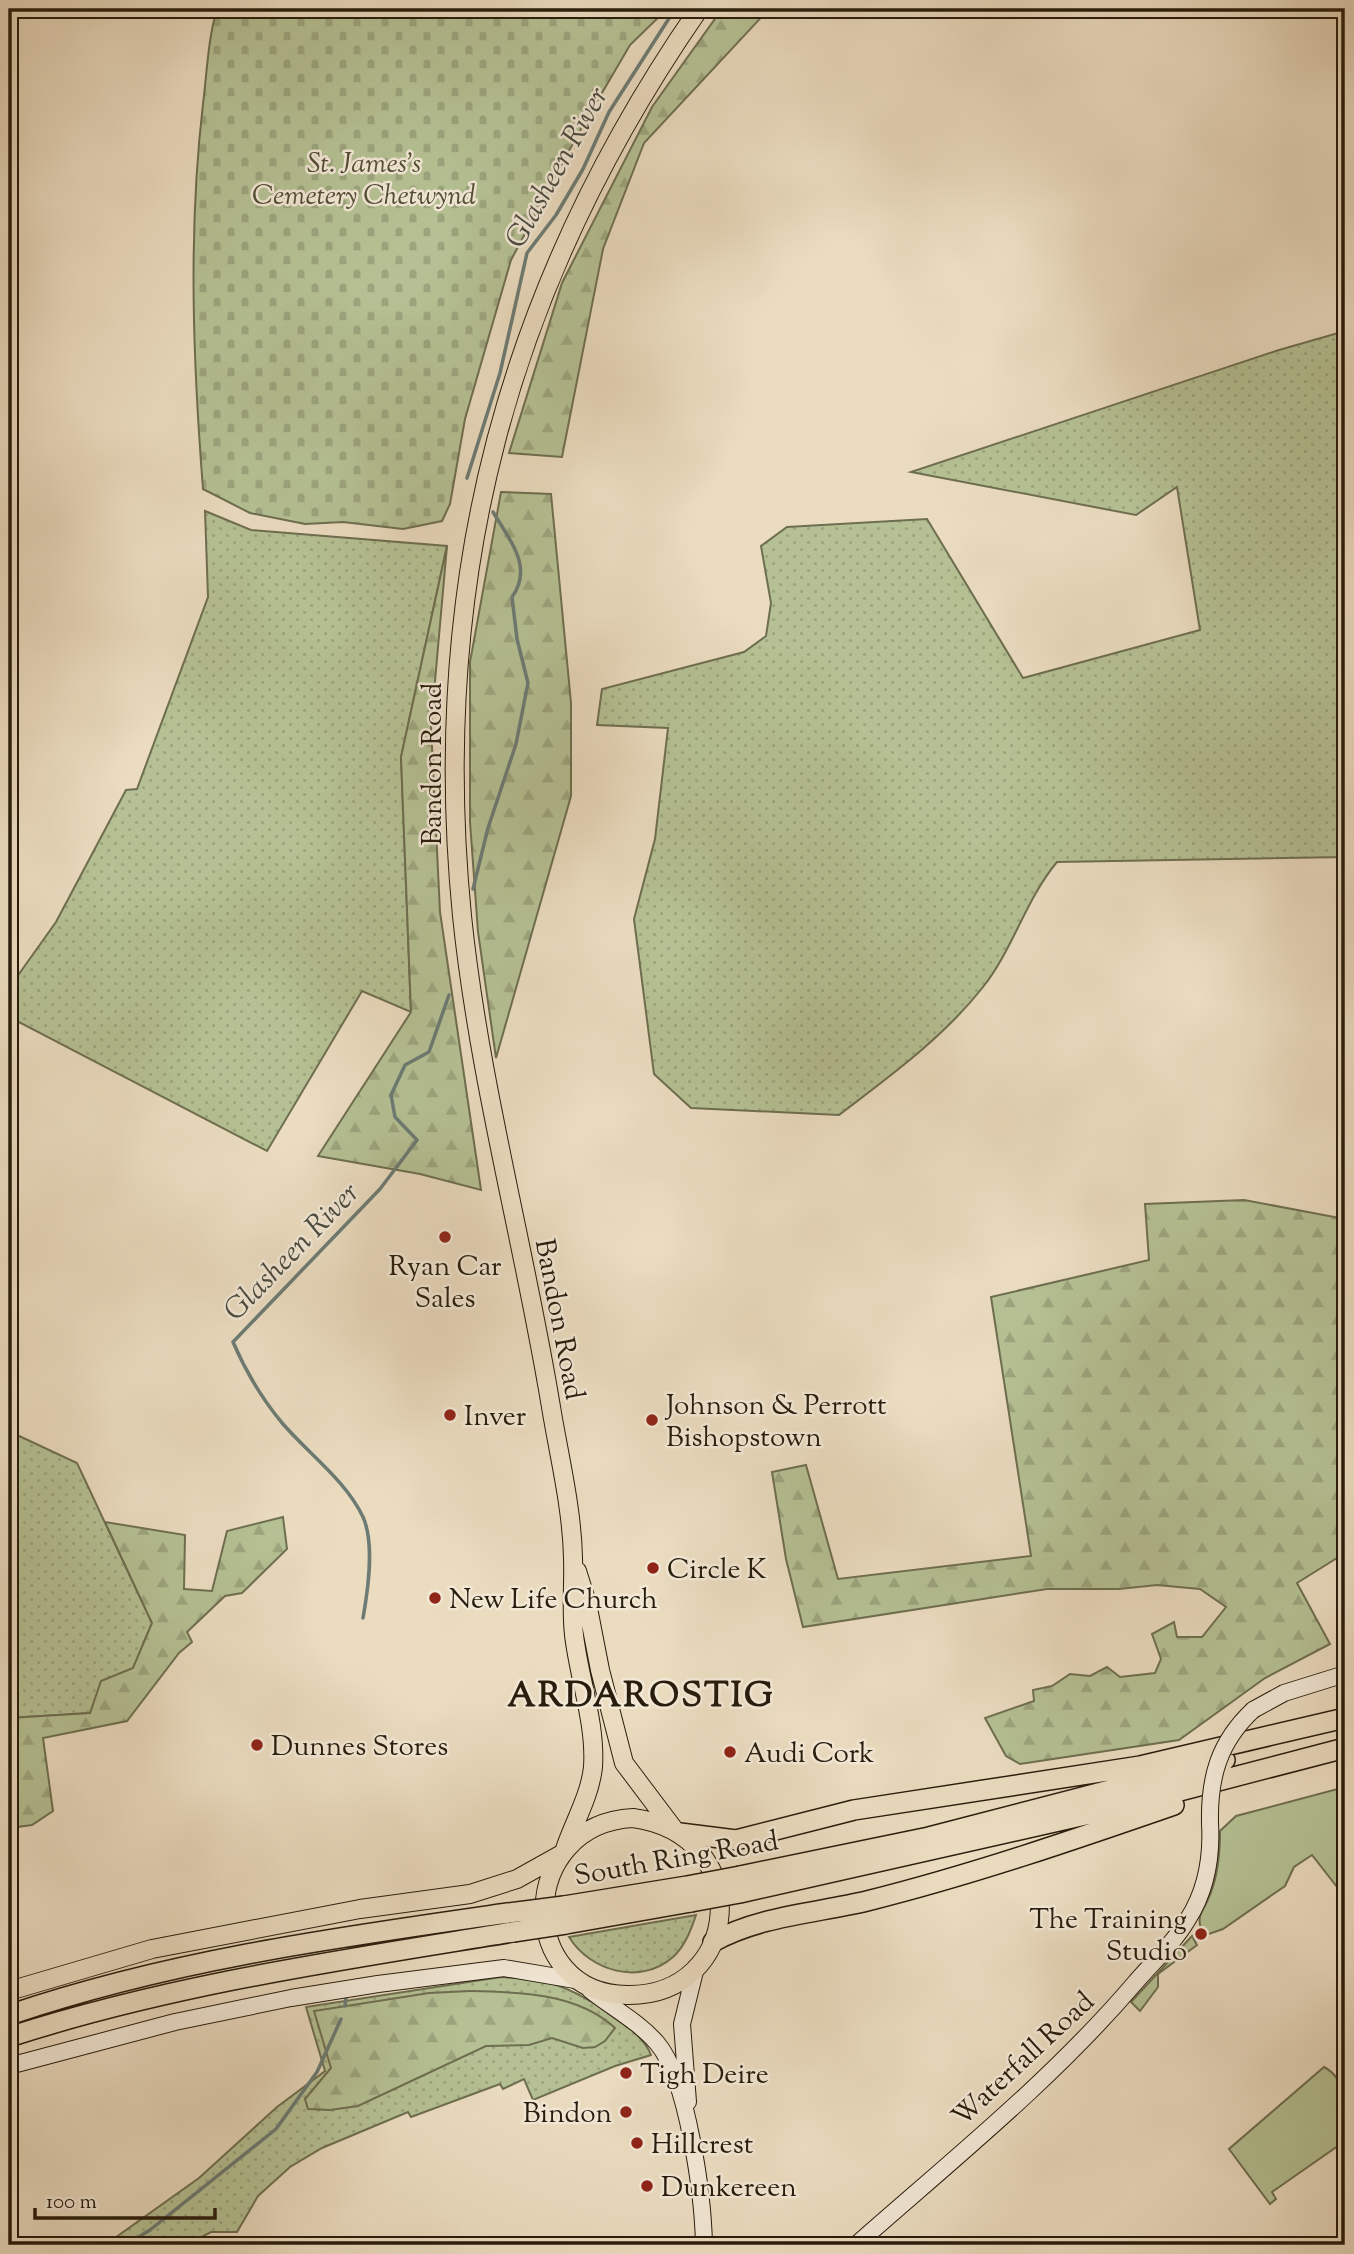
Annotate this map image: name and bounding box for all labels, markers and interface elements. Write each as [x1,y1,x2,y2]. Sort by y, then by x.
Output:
water label: Glasheen River [496,79,621,257]
park label: St. James's Cemetery Chetwynd [252,145,476,217]
street label: Bandon Road [414,682,454,846]
water label: Glasheen River [215,1173,371,1332]
marker: Ryan Car Sales [437,1229,453,1245]
street label: Bandon Road [523,1236,593,1404]
place label: Ryan Car Sales [388,1248,502,1320]
place label: Johnson & Perrott Bishopstown [664,1387,887,1459]
place label: Inver [464,1398,527,1438]
marker: Inver [442,1407,458,1423]
marker: Johnson & Perrott Bishopstown [644,1412,660,1428]
place label: Circle K [667,1551,767,1591]
marker: Circle K [645,1560,661,1576]
place label: New Life Church [449,1581,658,1621]
marker: New Life Church [427,1590,443,1606]
district label: ARDAROSTIG [507,1672,775,1723]
place label: Dunnes Stores [271,1728,448,1768]
place label: Audi Cork [744,1735,874,1775]
marker: Dunnes Stores [249,1737,265,1753]
marker: Audi Cork [722,1744,738,1760]
street label: South Ring Road [571,1822,782,1898]
place label: The Training Studio [1029,1901,1187,1973]
marker: The Training Studio [1193,1926,1209,1942]
street label: Waterfall Road [944,1983,1104,2137]
place label: Tigh Deire [640,2056,769,2096]
marker: Tigh Deire [618,2065,634,2081]
place label: Bindon [523,2095,612,2135]
marker: Bindon [618,2104,634,2120]
place label: Hillcrest [651,2126,754,2166]
marker: Hillcrest [629,2135,645,2151]
place label: Dunkereen [661,2169,797,2209]
scale bar [35,2177,215,2221]
marker: Dunkereen [639,2178,655,2194]
text: 100 m [46,2188,97,2218]

